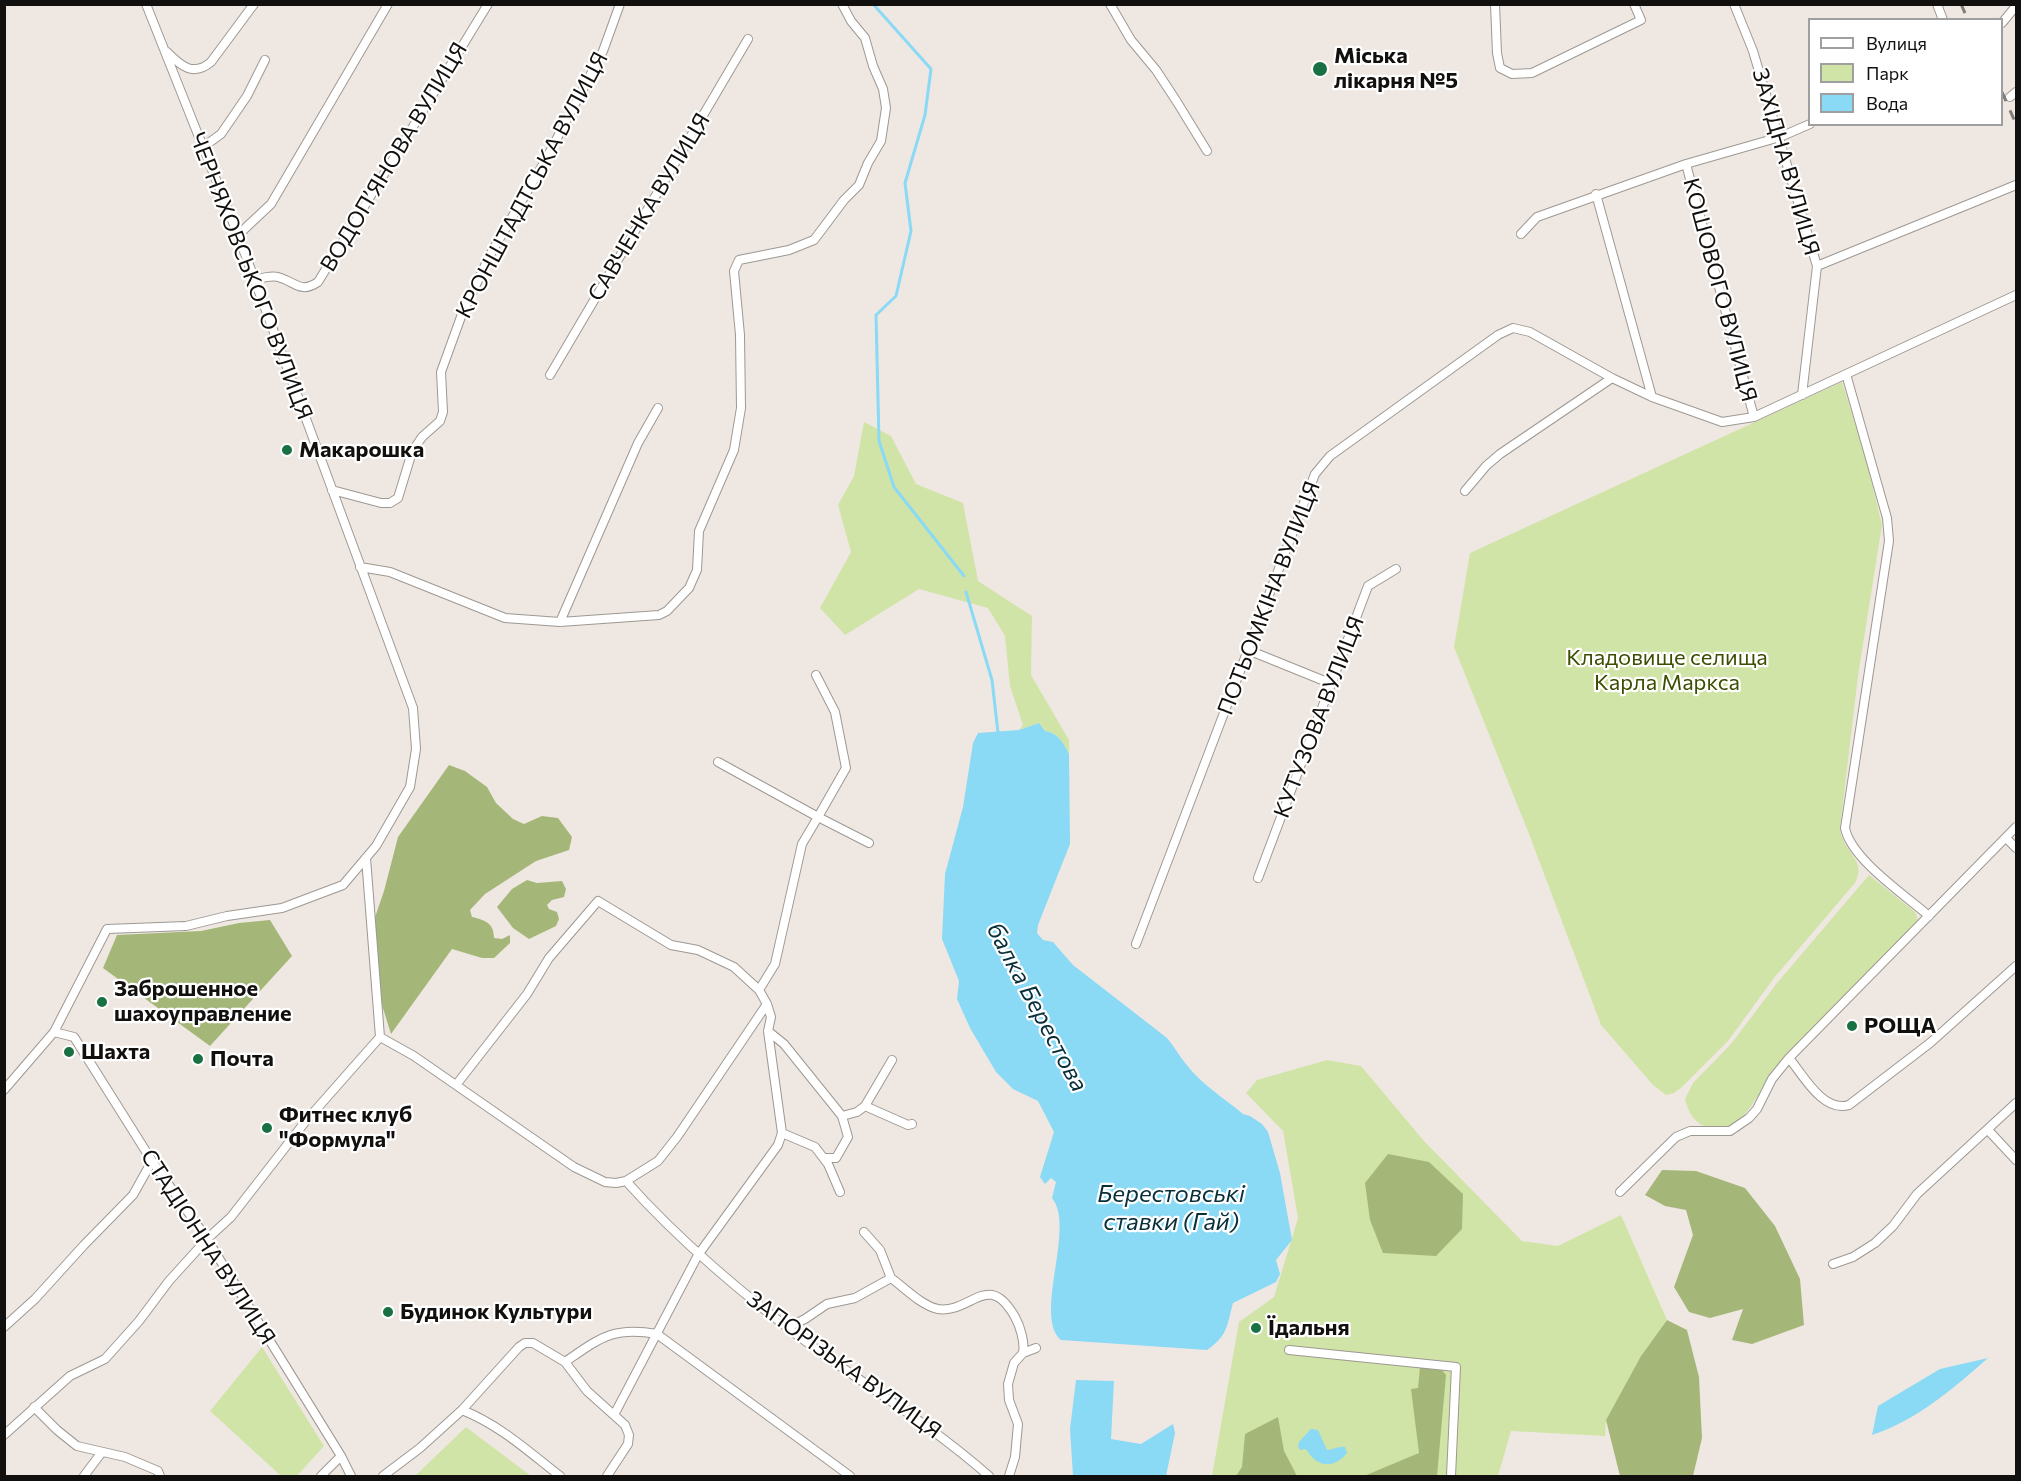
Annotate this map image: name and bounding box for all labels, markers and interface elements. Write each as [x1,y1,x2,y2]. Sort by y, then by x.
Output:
legend [1808,18,2003,126]
text: Вулиця [1866,32,1927,54]
street label: ВОДОП’ЯНОВА ВУЛИЦЯ [315,38,473,276]
place label: Міська лікарня №5 [1334,43,1458,94]
street label: КРОНШТАДТСЬКА ВУЛИЦЯ [450,47,614,323]
marker: Міська лікарня №5 [1311,60,1329,78]
text: Парк [1866,62,1909,84]
street label: ЗАХІДНА ВУЛИЦЯ [1747,65,1825,259]
text: Вода [1866,92,1908,114]
street label: САВЧЕНКА ВУЛИЦЯ [582,108,716,306]
street label: ЧЕРНЯХОВСЬКОГО ВУЛИЦЯ [184,129,318,423]
street label: КОШОВОГО ВУЛИЦЯ [1677,175,1763,405]
place label: Макарошка [299,437,424,463]
marker: Макарошка [280,443,294,457]
street label: ПОТЬОМКІНА ВУЛИЦЯ [1212,477,1326,719]
street label: КУТУЗОВА ВУЛИЦЯ [1268,612,1370,822]
park label: Кладовище селища Карла Маркса [1566,645,1768,696]
water label: балка Берестова [980,917,1094,1097]
place label: Заброшенное шахоуправление [114,976,292,1028]
marker: Заброшенное шахоуправление [95,995,109,1009]
place label: РОЩА [1864,1013,1936,1039]
marker: РОЩА [1845,1019,1859,1033]
place label: Шахта [81,1039,150,1065]
marker: Шахта [62,1045,76,1059]
place label: Почта [210,1046,274,1072]
marker: Почта [191,1052,205,1066]
place label: Фитнес клуб "Формула" [279,1102,412,1154]
marker: Фитнес клуб "Формула" [260,1121,274,1135]
street label: СТАДІОННА ВУЛИЦЯ [135,1144,281,1350]
water label: Берестовські ставки (Гай) [1097,1180,1245,1236]
street label: ЗАПОРІЗЬКА ВУЛИЦЯ [742,1286,946,1444]
place label: Будинок Культури [400,1299,592,1325]
marker: Будинок Культури [381,1305,395,1319]
place label: Їдальня [1268,1315,1350,1341]
marker: Їдальня [1249,1321,1263,1335]

